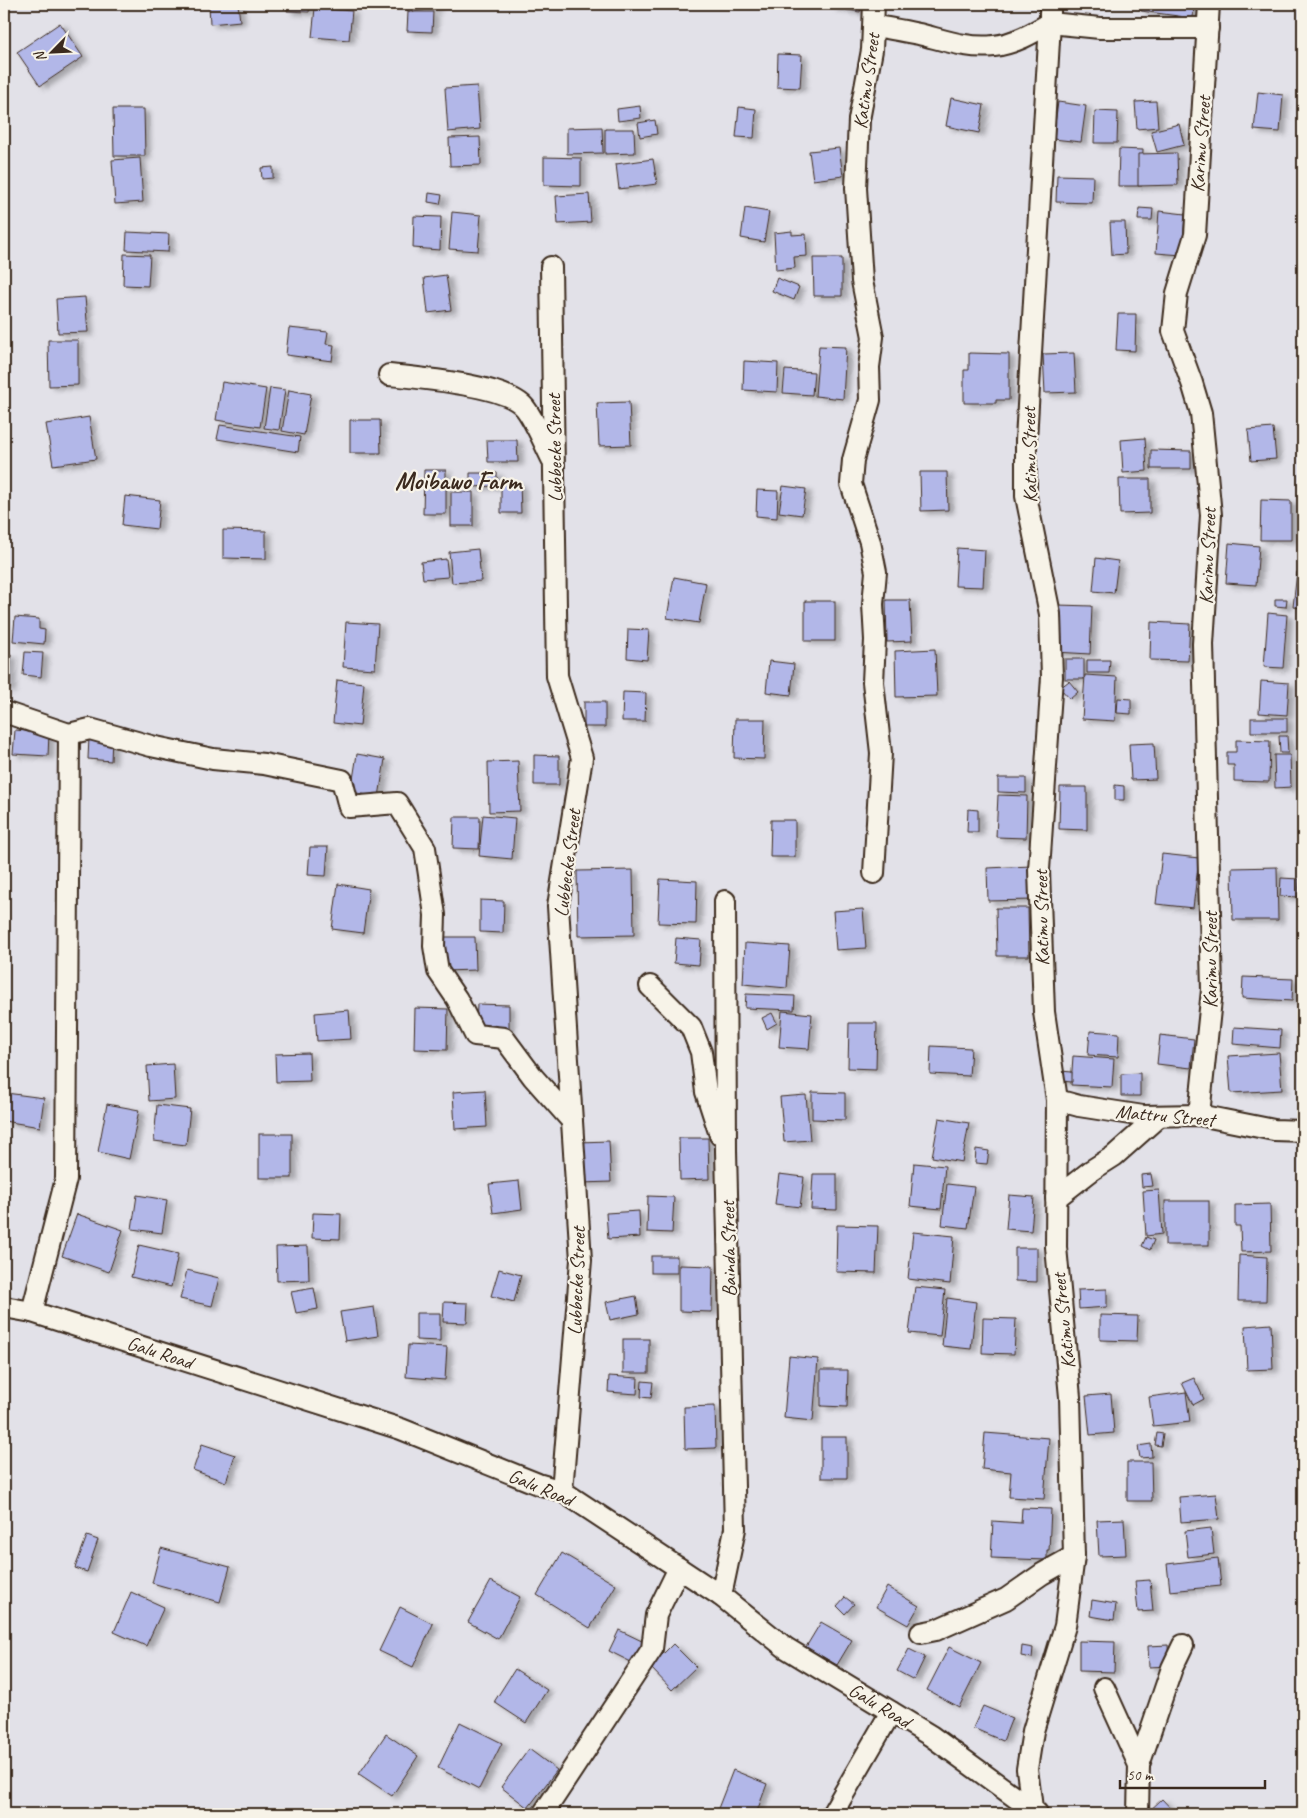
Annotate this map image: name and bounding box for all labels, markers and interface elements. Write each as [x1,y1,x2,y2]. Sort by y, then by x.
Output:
north arrow [28,28,78,78]
street label: Katimu Street [847,29,886,130]
text: N [30,48,50,65]
street label: Karimu Street [1185,93,1216,193]
street label: Lubbecke Street [541,391,568,502]
street label: Katimu Street [1016,404,1043,503]
district label: Moibawo Farm [395,465,524,497]
street label: Karimu Street [1193,505,1222,605]
street label: Lubbecke Street [549,806,587,918]
street label: Katimu Street [1028,867,1055,966]
street label: Karimu Street [1198,909,1223,1008]
street label: Mattru Street [1114,1099,1219,1133]
street label: Bainda Street [715,1198,742,1297]
street label: Lubbecke Street [562,1224,591,1335]
street label: Katimu Street [1046,1270,1081,1370]
street label: Galu Road [124,1330,199,1376]
street label: Galu Road [505,1463,580,1513]
street label: Galu Road [844,1677,918,1735]
scale bar [1120,1758,1264,1790]
text: 50 m [1127,1766,1154,1785]

